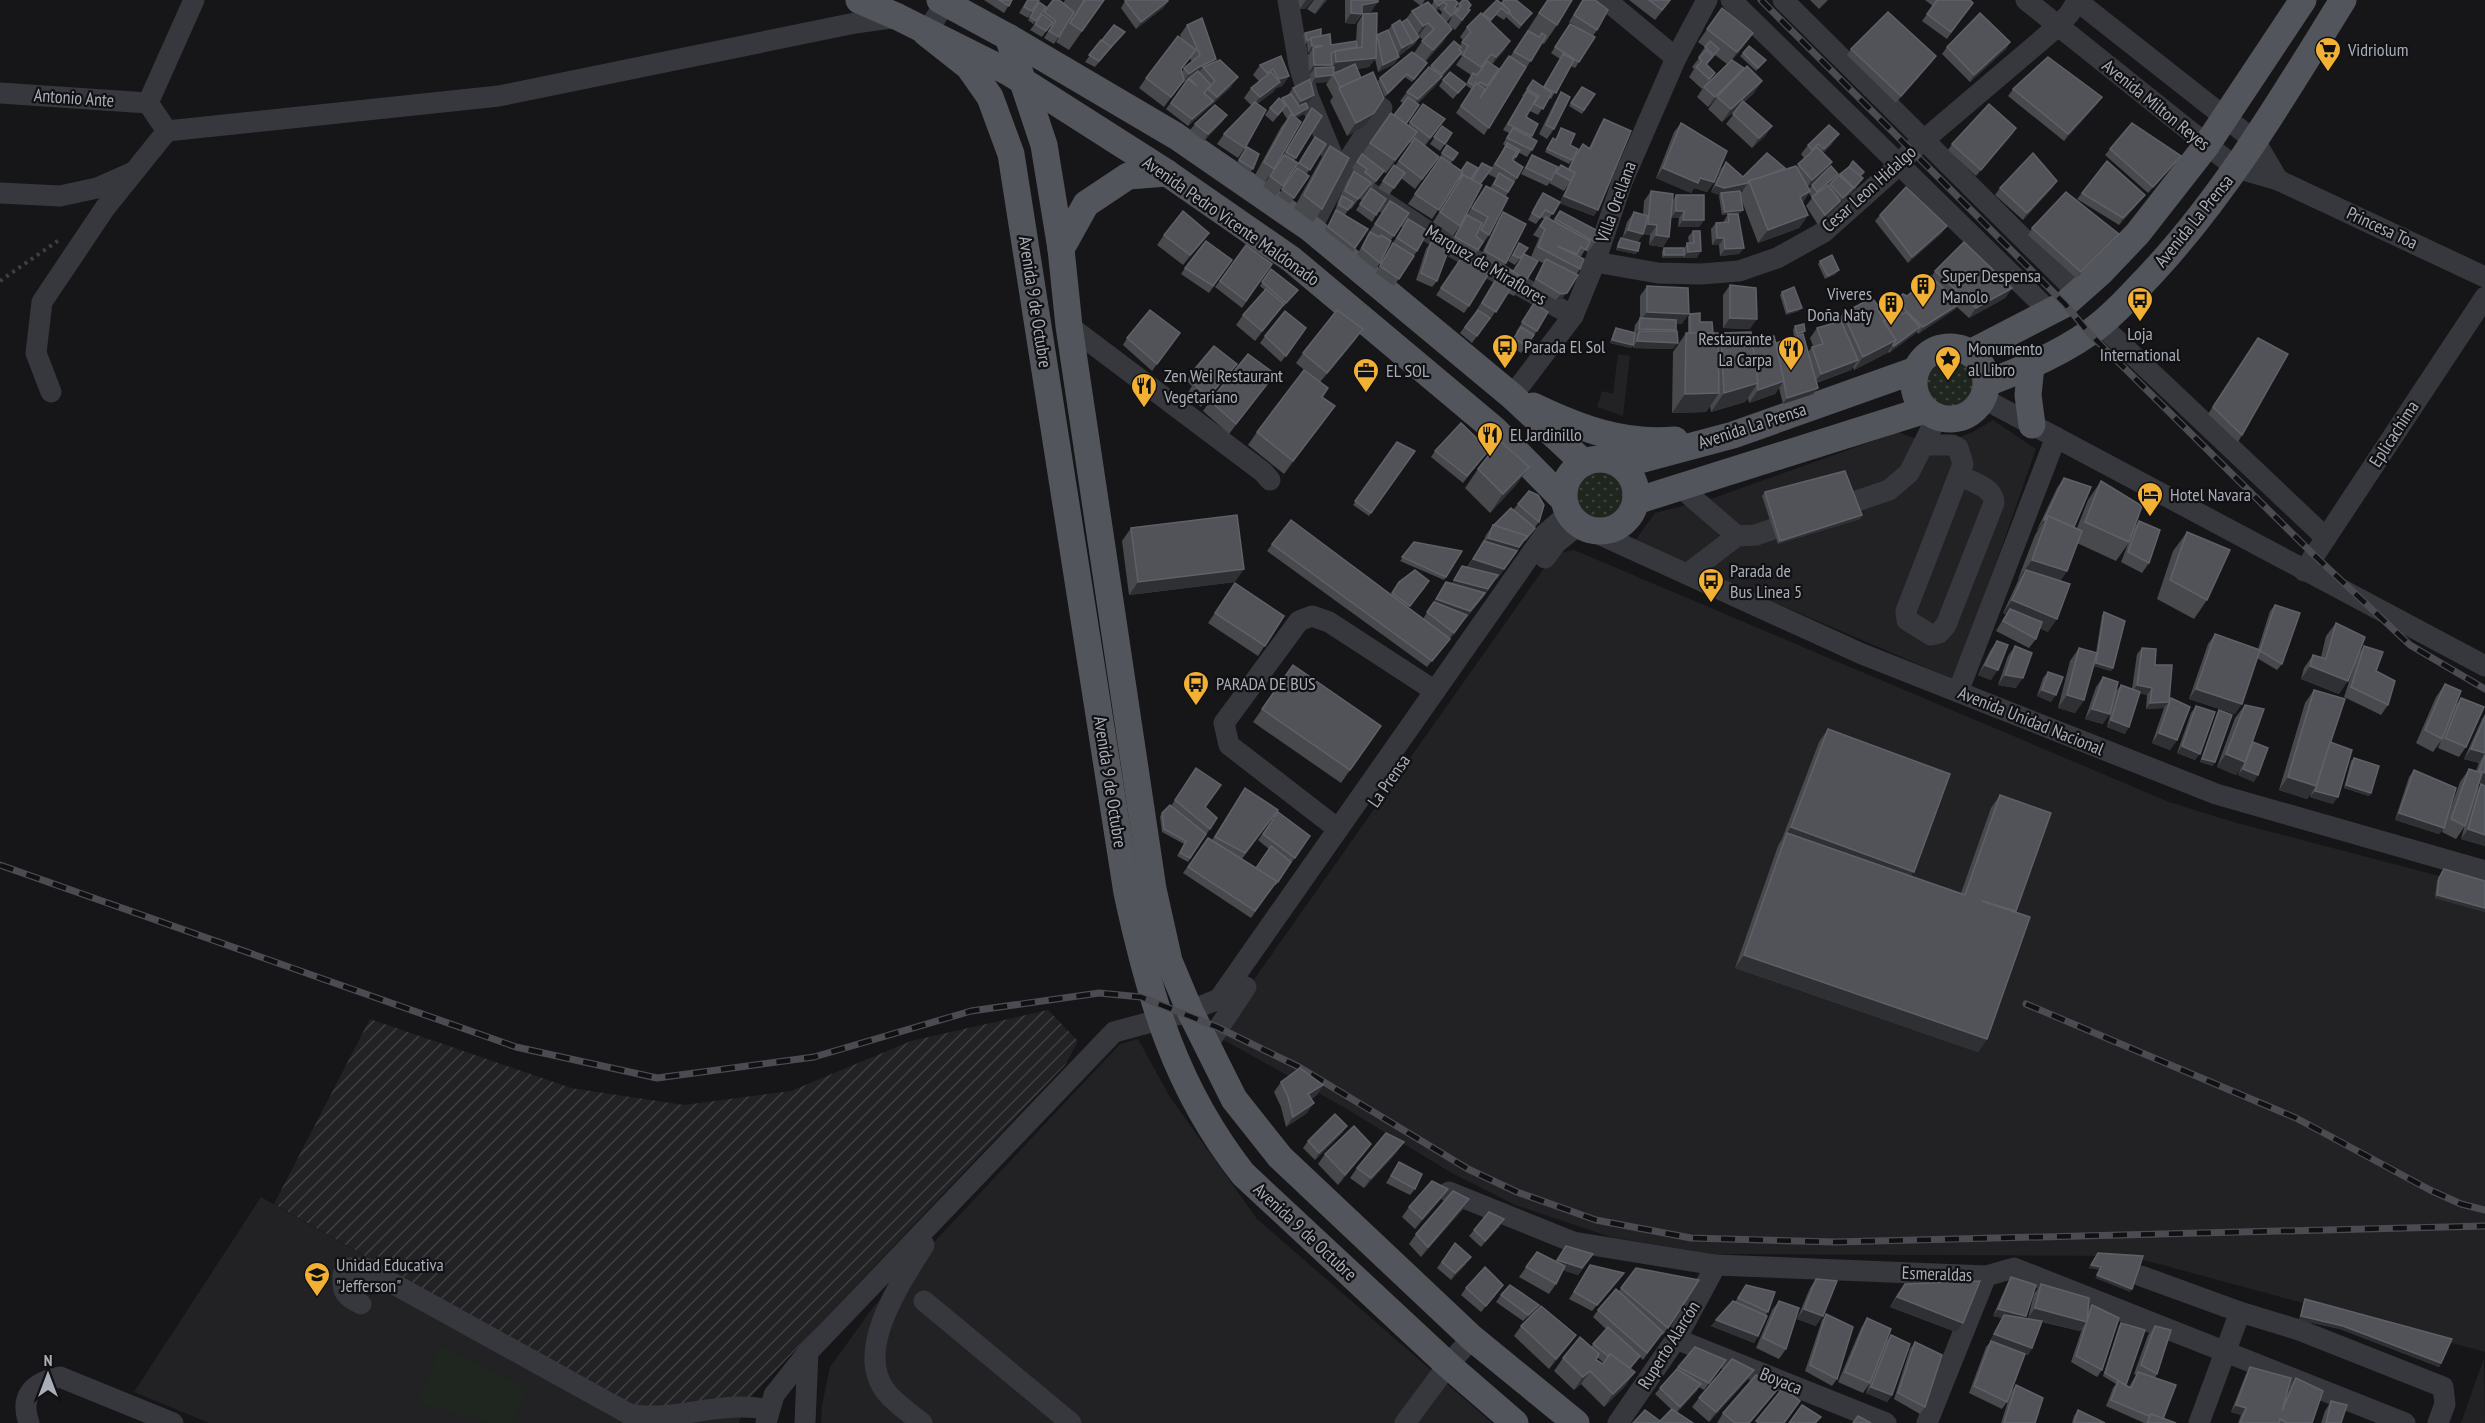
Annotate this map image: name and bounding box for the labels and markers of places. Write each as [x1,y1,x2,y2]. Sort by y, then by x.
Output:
supermarket icon: Vidriolum [2313,35,2343,73]
place label: Vidriolum [2347,38,2408,61]
place label: Super Despensa Manolo [1942,264,2041,308]
building icon: Super Despensa Manolo [1908,271,1938,309]
place label: Viveres Doña Naty [1807,282,1872,326]
bus stop icon: Loja International [2125,285,2155,323]
building icon: Viveres Doña Naty [1876,289,1906,327]
place label: Loja International [2100,322,2181,366]
place label: Restaurante La Carpa [1698,327,1772,371]
bus stop icon: Parada El Sol [1490,332,1520,370]
restaurant icon: Restaurante La Carpa [1776,334,1806,372]
place label: Parada El Sol [1524,335,1606,358]
place label: Monumento al Libro [1968,337,2043,381]
place icon: Monumento al Libro [1933,344,1963,382]
office icon: EL SOL [1351,356,1381,394]
place label: EL SOL [1386,359,1430,382]
place label: Zen Wei Restaurant Vegetariano [1163,364,1283,408]
restaurant icon: Zen Wei Restaurant Vegetariano [1129,371,1159,409]
restaurant icon: El Jardinillo [1475,420,1505,458]
place label: El Jardinillo [1510,423,1582,446]
hotel icon: Hotel Navara [2135,480,2165,518]
place label: Hotel Navara [2170,483,2251,506]
place label: Parada de Bus Linea 5 [1730,559,1802,603]
bus stop icon: Parada de Bus Linea 5 [1696,566,1726,604]
bus stop icon: PARADA DE BUS [1181,669,1211,707]
place label: PARADA DE BUS [1216,672,1316,695]
place label: Unidad Educativa "Jefferson" [336,1253,444,1297]
school or university icon: Unidad Educativa "Jefferson" [302,1260,332,1298]

